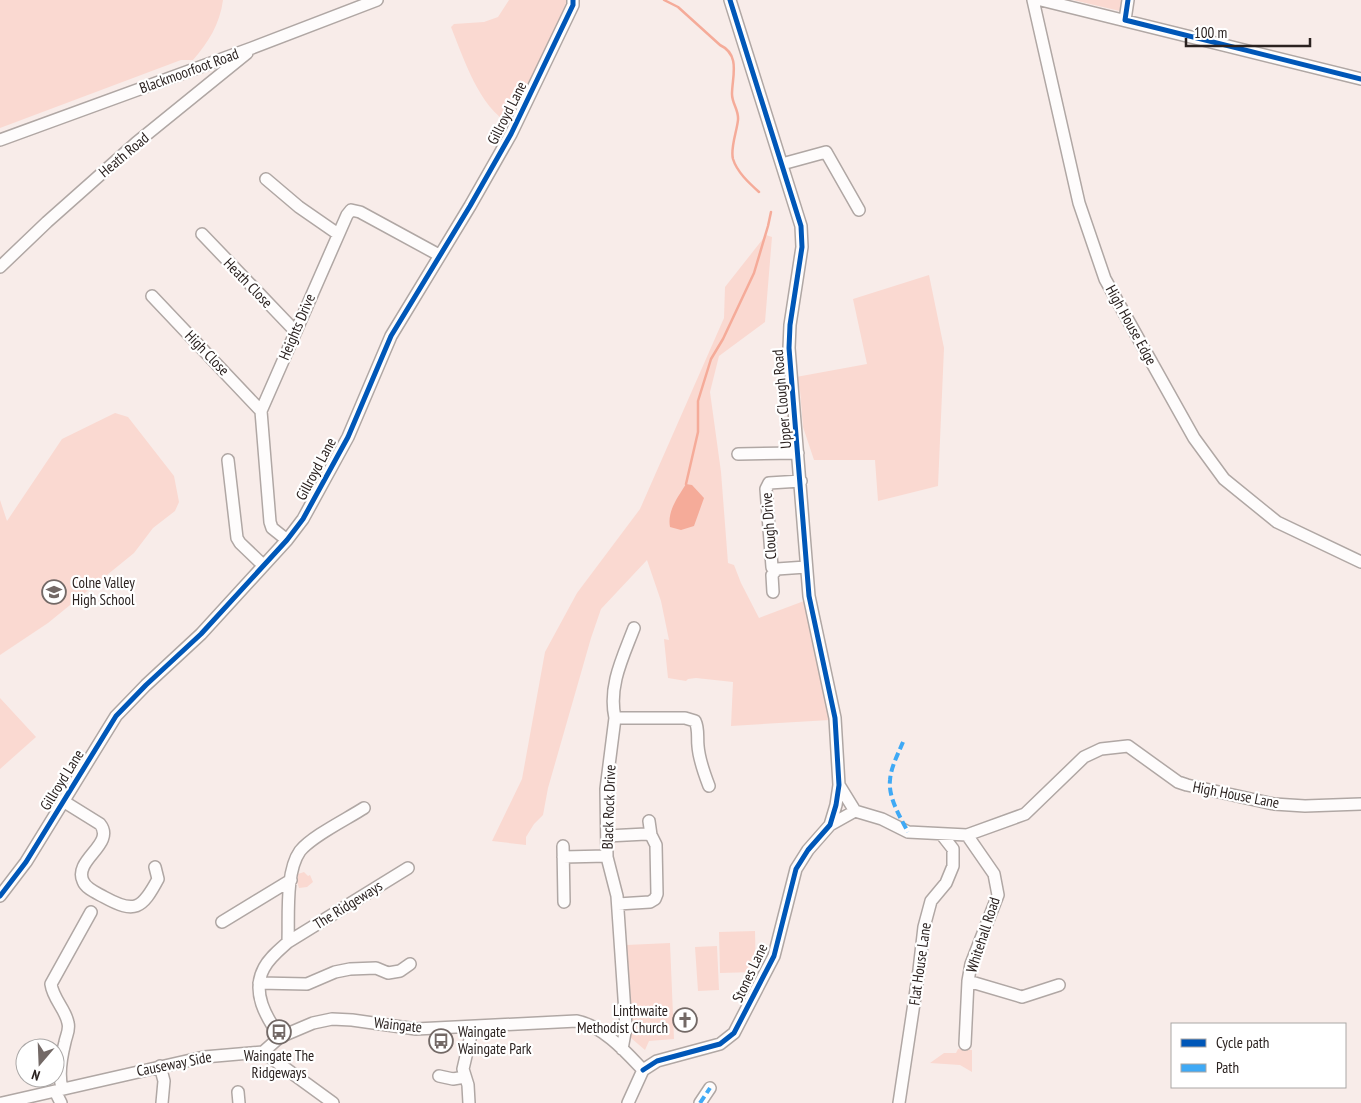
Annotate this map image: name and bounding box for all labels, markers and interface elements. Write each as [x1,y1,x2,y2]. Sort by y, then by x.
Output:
scale bar [1186,15,1310,47]
text: 100 m [1194,23,1227,42]
street label: Blackmoorfoot Road [137,44,241,97]
street label: Gillroyd Lane [483,78,530,147]
street label: Heath Road [95,128,153,181]
street label: Heath Close [220,254,277,312]
street label: High House Edge [1102,281,1161,368]
street label: Heights Drive [274,291,319,363]
street label: High Close [181,326,234,379]
street label: Upper Clough Road [768,349,795,449]
street label: Gillroyd Lane [291,434,340,503]
street label: Clough Drive [757,492,780,560]
place label: Colne Valley High School [72,573,135,609]
school or university icon: Colne Valley High School [41,579,67,605]
street label: Gillroyd Lane [35,746,88,814]
street label: Black Rock Drive [598,764,619,850]
street label: High House Lane [1191,777,1281,812]
street label: The Ridgeways [310,876,386,933]
street label: Whitehall Road [961,895,1004,975]
street label: Flat House Lane [904,921,935,1006]
street label: Stones Lane [728,940,771,1005]
place label: Linthwaite Methodist Church [577,1001,668,1037]
church icon: Linthwaite Methodist Church [672,1007,698,1033]
street label: Waingate [373,1013,423,1036]
bus stop icon: Waingate The Ridgeways [266,1019,292,1045]
place label: Waingate Waingate Park [458,1022,532,1058]
legend [1171,1023,1346,1088]
bus stop icon: Waingate Waingate Park [428,1028,454,1054]
text: Cycle path [1216,1033,1269,1052]
north arrow [15,1038,65,1088]
place label: Waingate The Ridgeways [244,1046,314,1082]
street label: Causeway Side [135,1047,213,1080]
text: Path [1216,1058,1239,1077]
text: N [29,1066,42,1085]

